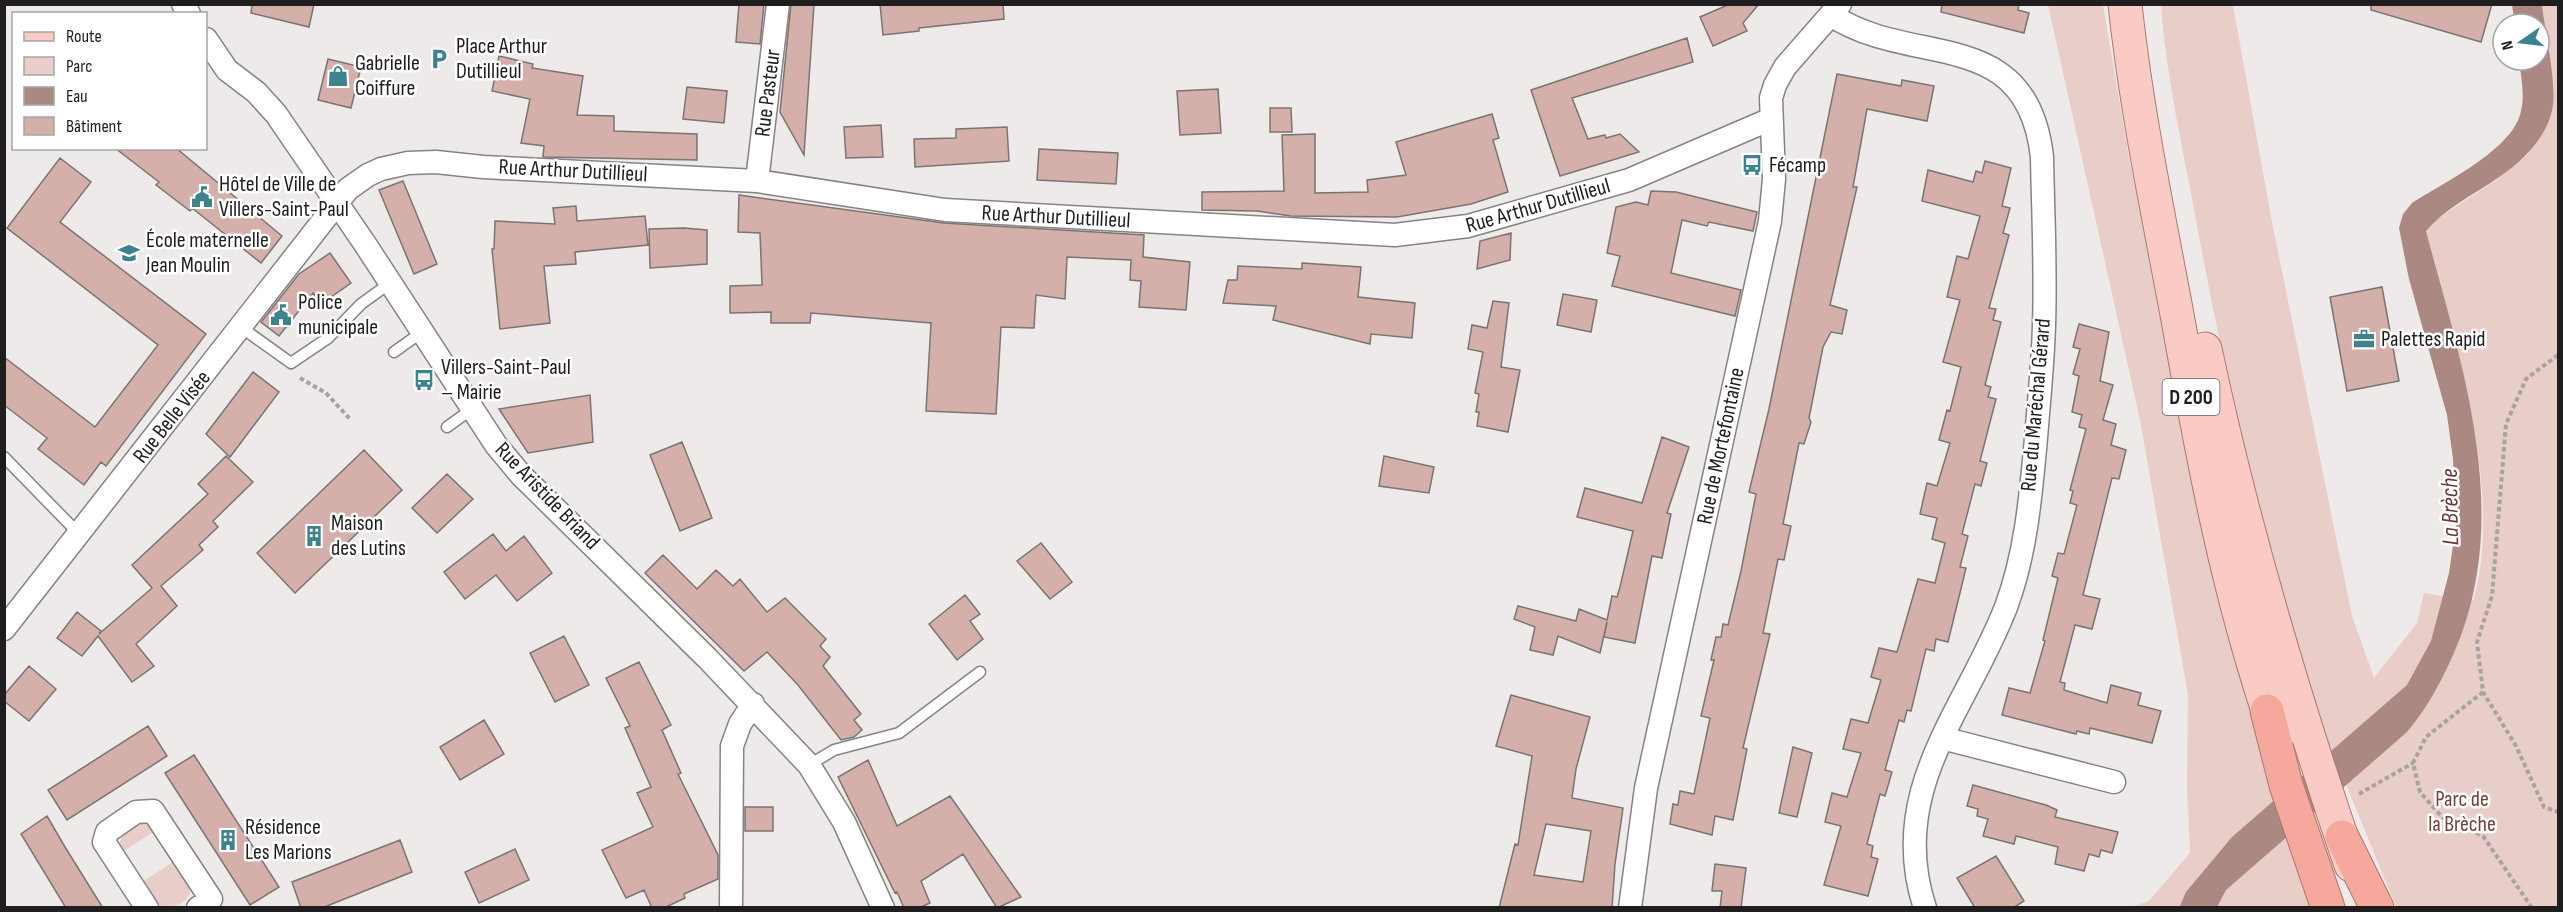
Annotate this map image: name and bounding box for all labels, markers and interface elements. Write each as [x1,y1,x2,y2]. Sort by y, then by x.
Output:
legend [12,12,207,150]
north arrow [2491,12,2551,72]
text: Route [66,26,102,47]
place label: Place Arthur Dutillieul [456,33,547,85]
text: N [2498,39,2518,52]
parking icon: Place Arthur Dutillieul [427,47,451,71]
street label: Rue Pasteur [749,48,787,138]
place label: Gabrielle Coiffure [355,50,420,102]
text: Parc [66,56,92,77]
shop icon: Gabrielle Coiffure [326,64,350,88]
text: Eau [66,86,88,107]
text: Bâtiment [66,116,122,137]
place label: Fécamp [1769,152,1826,179]
bus stop icon: Fécamp [1740,153,1764,177]
street label: Rue Arthur Dutillieul [498,154,648,188]
place label: Hôtel de Ville de Villers-Saint-Paul [219,171,349,223]
street label: Rue Arthur Dutillieul [1463,172,1613,240]
public building icon: Hôtel de Ville de Villers-Saint-Paul [190,185,214,209]
street label: Rue Arthur Dutillieul [981,200,1131,234]
place label: École maternelle Jean Moulin [145,227,269,279]
school or university icon: École maternelle Jean Moulin [117,241,141,265]
place label: Police municipale [298,289,378,341]
public building icon: Police municipale [269,303,293,327]
street label: Rue du Maréchal Gérard [2015,317,2057,493]
place label: Palettes Rapid [2381,326,2486,353]
office icon: Palettes Rapid [2352,327,2376,351]
place label: Villers-Saint-Paul – Mairie [441,354,571,406]
street label: Rue Belle Visée [127,365,217,469]
street label: Rue de Mortefontaine [1691,365,1751,527]
bus stop icon: Villers-Saint-Paul – Mairie [412,368,436,392]
road number: D 200 [2162,379,2220,415]
street label: Rue Aristide Briand [489,436,605,556]
water label: La Brèche [2435,468,2465,546]
place label: Maison des Lutins [331,510,406,562]
building icon: Maison des Lutins [302,524,326,548]
park label: Parc de la Brèche [2428,786,2496,838]
place label: Résidence Les Marions [245,814,332,866]
building icon: Résidence Les Marions [216,828,240,852]

